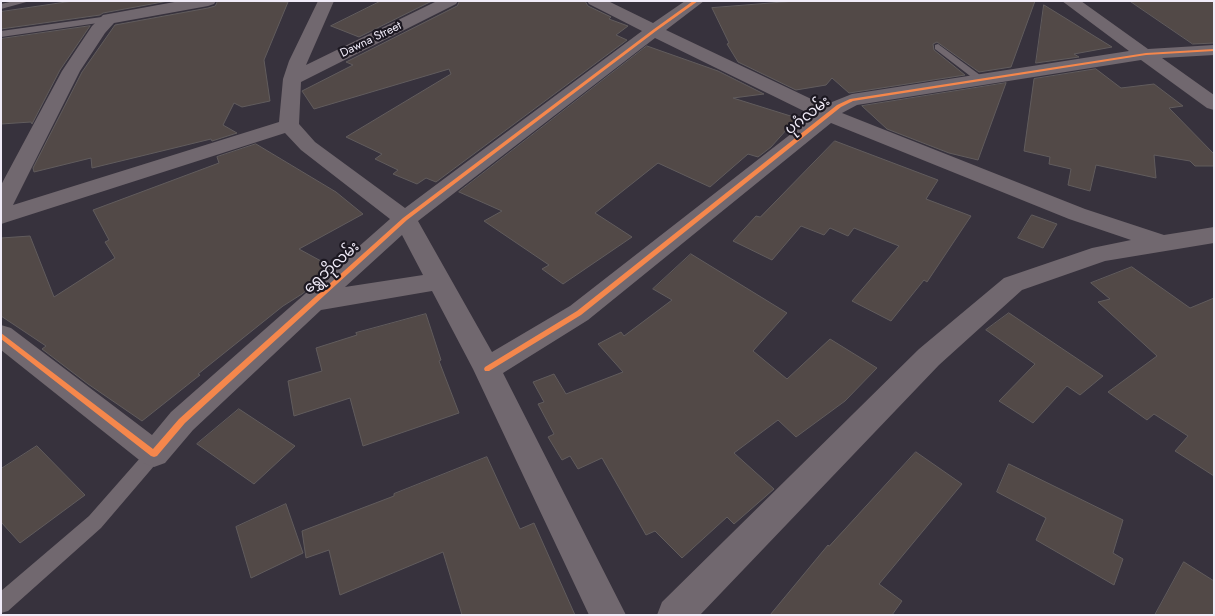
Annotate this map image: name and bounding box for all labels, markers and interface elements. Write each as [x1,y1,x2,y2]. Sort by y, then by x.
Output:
street label: Dawna Street [338,19,404,61]
street label: ပုဂံလမ်း [782,93,834,139]
street label: ရွှေဘိုလမ်း [300,238,364,298]

